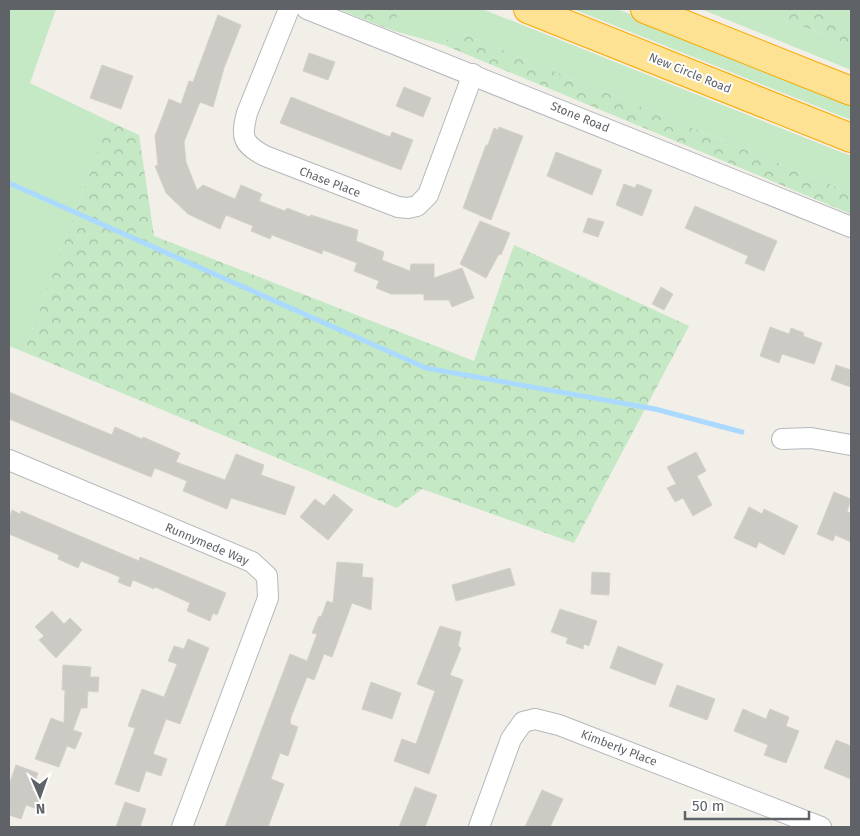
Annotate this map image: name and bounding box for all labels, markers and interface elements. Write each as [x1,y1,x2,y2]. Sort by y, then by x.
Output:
street label: New Circle Road [647,50,733,96]
street label: Stone Road [549,99,611,135]
street label: Chase Place [298,164,362,200]
street label: Runnymede Way [163,520,251,568]
street label: Kimberly Place [579,727,659,769]
north arrow [15,771,65,821]
scale bar [685,788,809,820]
text: 50 m [692,797,725,815]
text: N [35,800,45,817]

